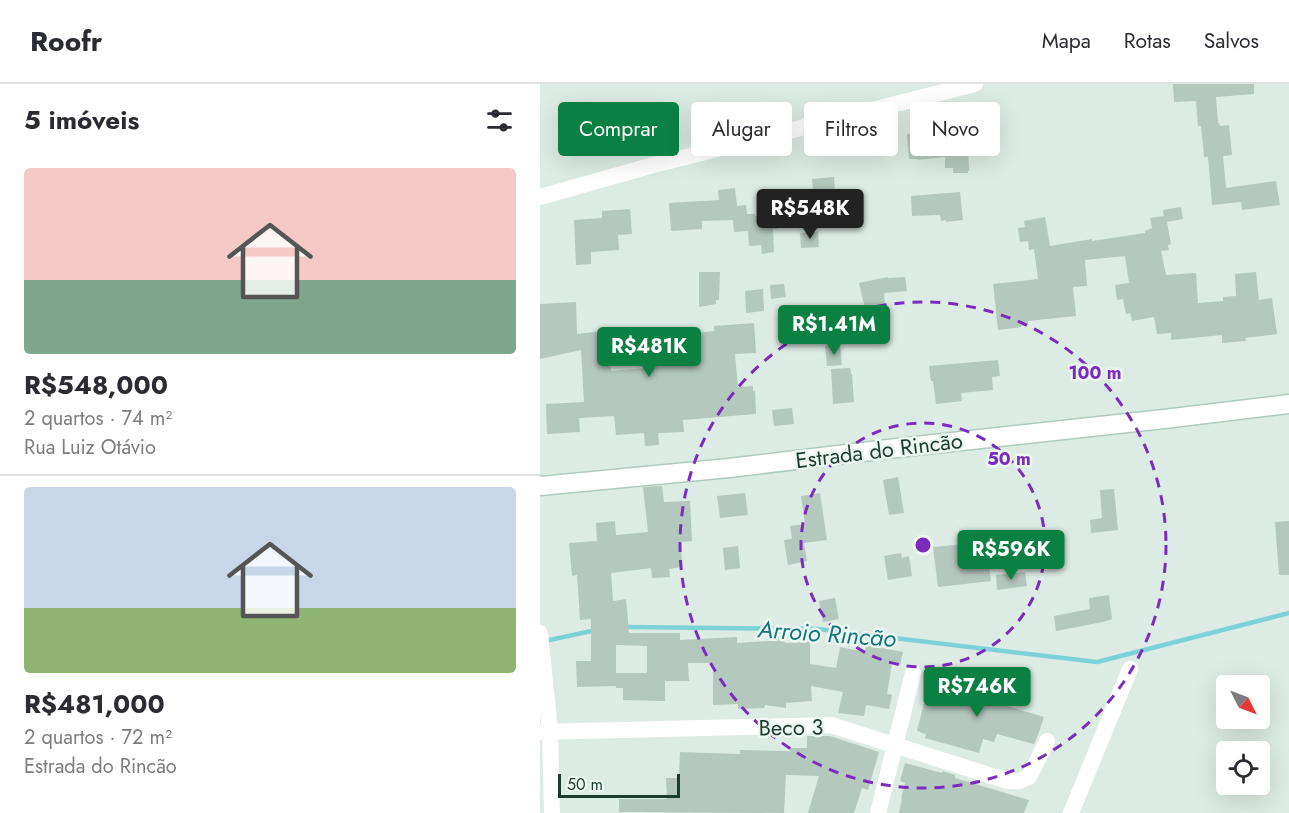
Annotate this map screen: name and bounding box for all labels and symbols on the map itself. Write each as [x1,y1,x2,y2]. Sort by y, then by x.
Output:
pin: R$548K [761,189,859,240]
pin: R$1.41M [779,305,889,356]
pin: R$481K [600,327,698,378]
text: 100 m [1068,360,1122,386]
street label: Estrada do Rincão [794,424,964,476]
text: 50 m [987,446,1031,472]
pin: R$596K [962,530,1060,581]
centre of rings [913,535,933,555]
water label: Arroio Rincão [756,611,897,656]
pin: R$746K [928,667,1026,718]
north arrow [1216,675,1270,729]
street label: Beco 3 [758,710,824,744]
scale bar [558,771,680,798]

